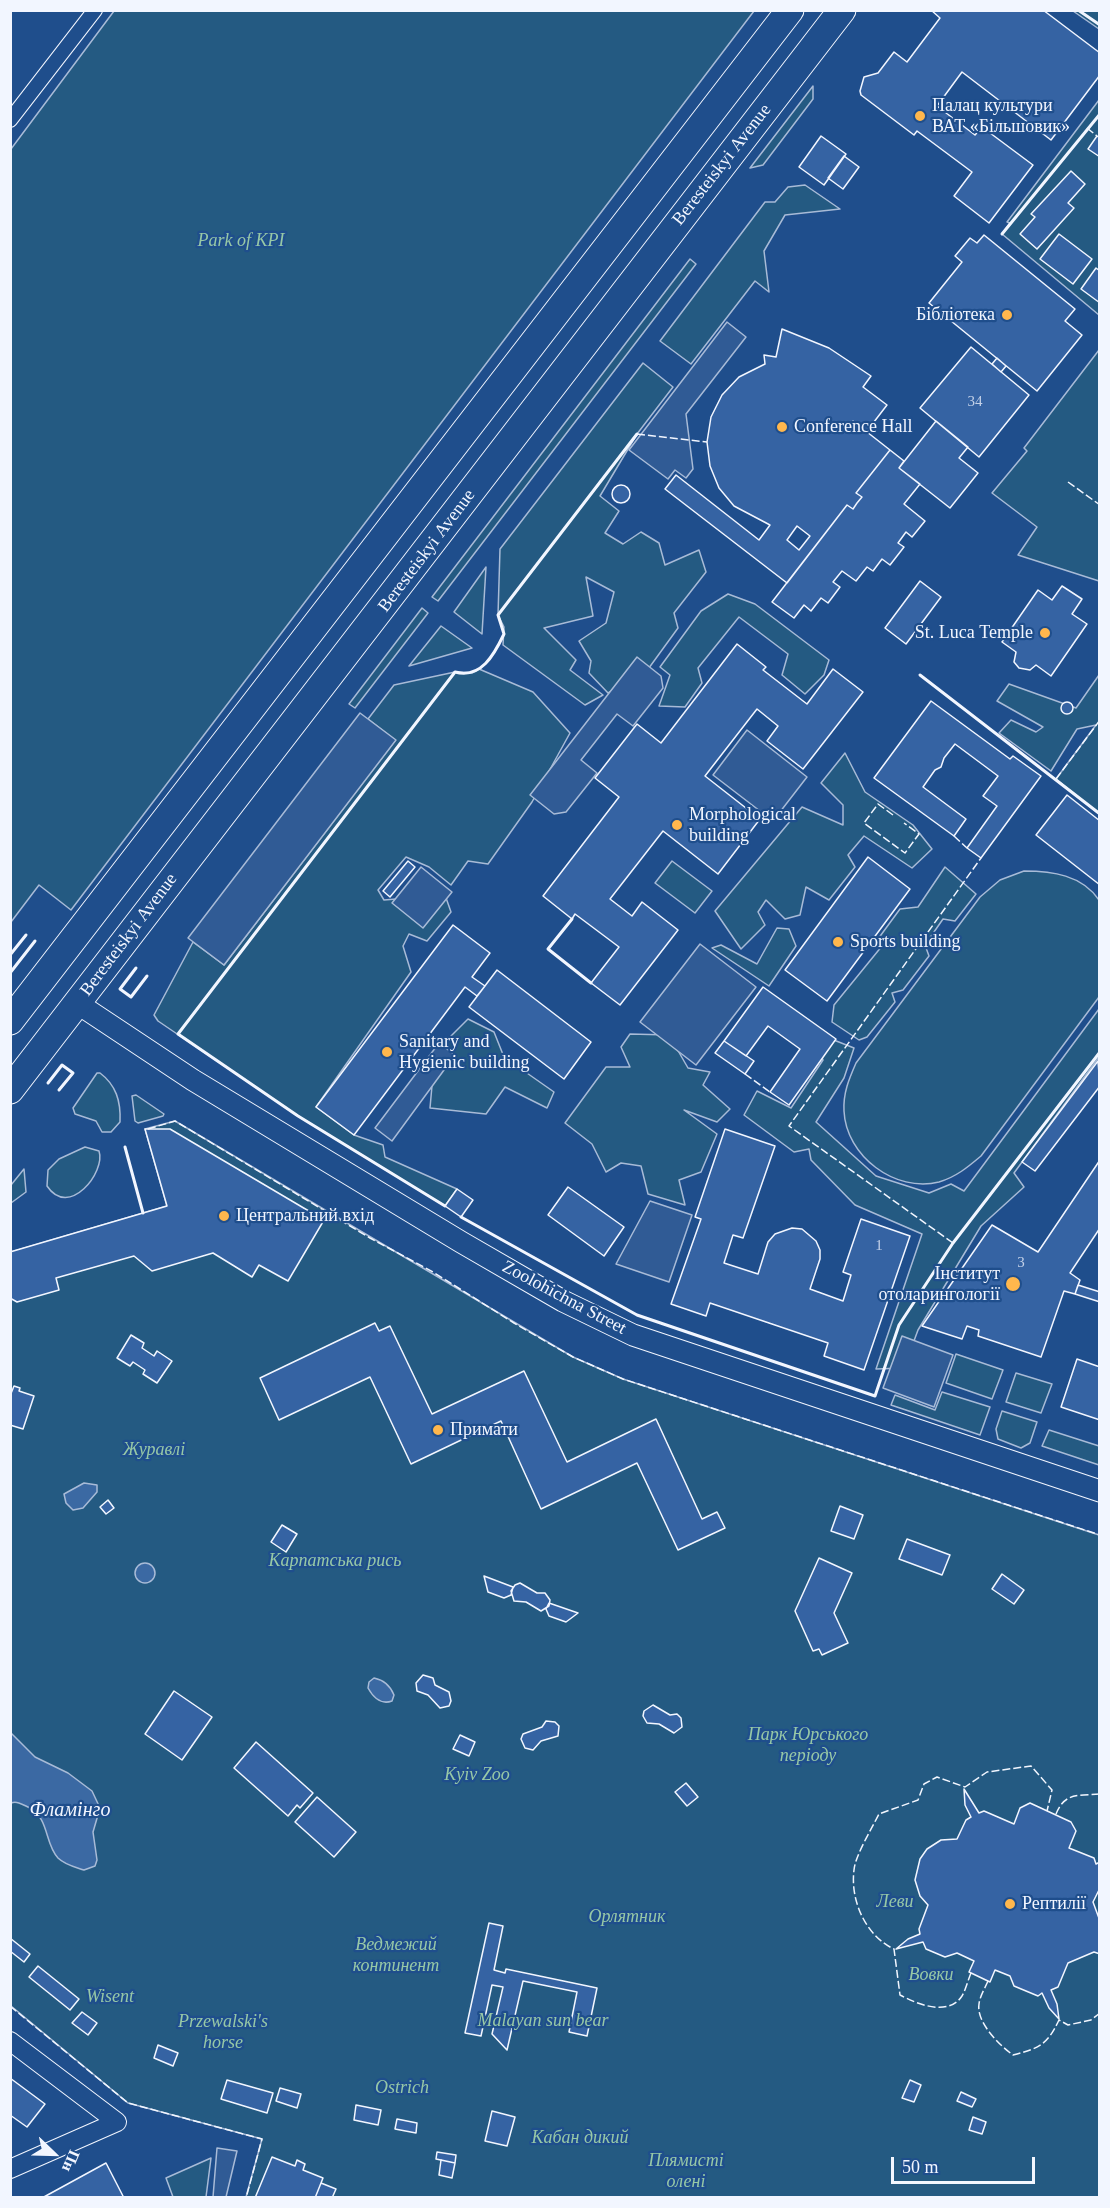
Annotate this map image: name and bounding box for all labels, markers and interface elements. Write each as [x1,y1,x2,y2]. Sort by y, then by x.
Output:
place label: Палац культури ВАТ «Більшовик» [932,95,1070,138]
street label: Beresteiskyi Avenue [668,100,776,230]
marker: Палац культури ВАТ «Більшовик» [913,109,927,123]
park label: Park of KPI [198,230,284,252]
place label: Бібліотека [916,304,995,326]
marker: Бібліотека [1000,308,1014,322]
house number: 34 [968,393,982,411]
place label: Conference Hall [794,416,912,438]
marker: Conference Hall [775,420,789,434]
street label: Beresteiskyi Avenue [374,485,480,617]
place label: St. Luca Temple [915,622,1033,644]
marker: St. Luca Temple [1038,626,1052,640]
place label: Morphological building [689,804,796,846]
marker: Morphological building [670,818,684,832]
street label: Beresteiskyi Avenue [76,869,182,1001]
place label: Sports building [850,931,961,953]
marker: Sports building [831,935,845,949]
place label: Sanitary and Hygienic building [399,1031,529,1074]
marker: Sanitary and Hygienic building [380,1045,394,1059]
place label: Центральний вхід [236,1205,374,1227]
marker: Центральний вхід [217,1209,231,1223]
house number: 1 [875,1237,883,1255]
house number: 3 [1017,1254,1025,1272]
street label: Zoolohichna Street [498,1256,630,1340]
place label: Інститут отоларингології [879,1263,1000,1306]
marker: Інститут отоларингології [1004,1275,1022,1293]
place label: Примати [450,1419,518,1441]
marker: Примати [431,1423,445,1437]
park label: Журавлі [123,1439,185,1461]
park label: Карпатська рись [269,1550,401,1572]
park label: Парк Юрського періоду [748,1724,868,1766]
park label: Kyiv Zoo [444,1764,510,1786]
water label: Фламінго [30,1799,110,1823]
park label: Леви [877,1891,913,1913]
place label: Рептилії [1022,1893,1086,1915]
marker: Рептилії [1003,1897,1017,1911]
park label: Орлятник [589,1906,665,1928]
park label: Ведмежий континент [353,1934,439,1976]
park label: Вовки [908,1964,954,1986]
park label: Wisent [86,1986,134,2008]
park label: Malayan sun bear [478,2010,608,2032]
park label: Przewalski's horse [178,2011,268,2054]
park label: Ostrich [375,2077,429,2099]
north arrow [24,2124,84,2184]
park label: Кабан дикий [532,2127,628,2149]
scale bar [894,2145,1038,2183]
text: Пн [59,2148,83,2175]
park label: Плямисті олені [648,2150,724,2192]
text: 50 m [902,2157,939,2177]

